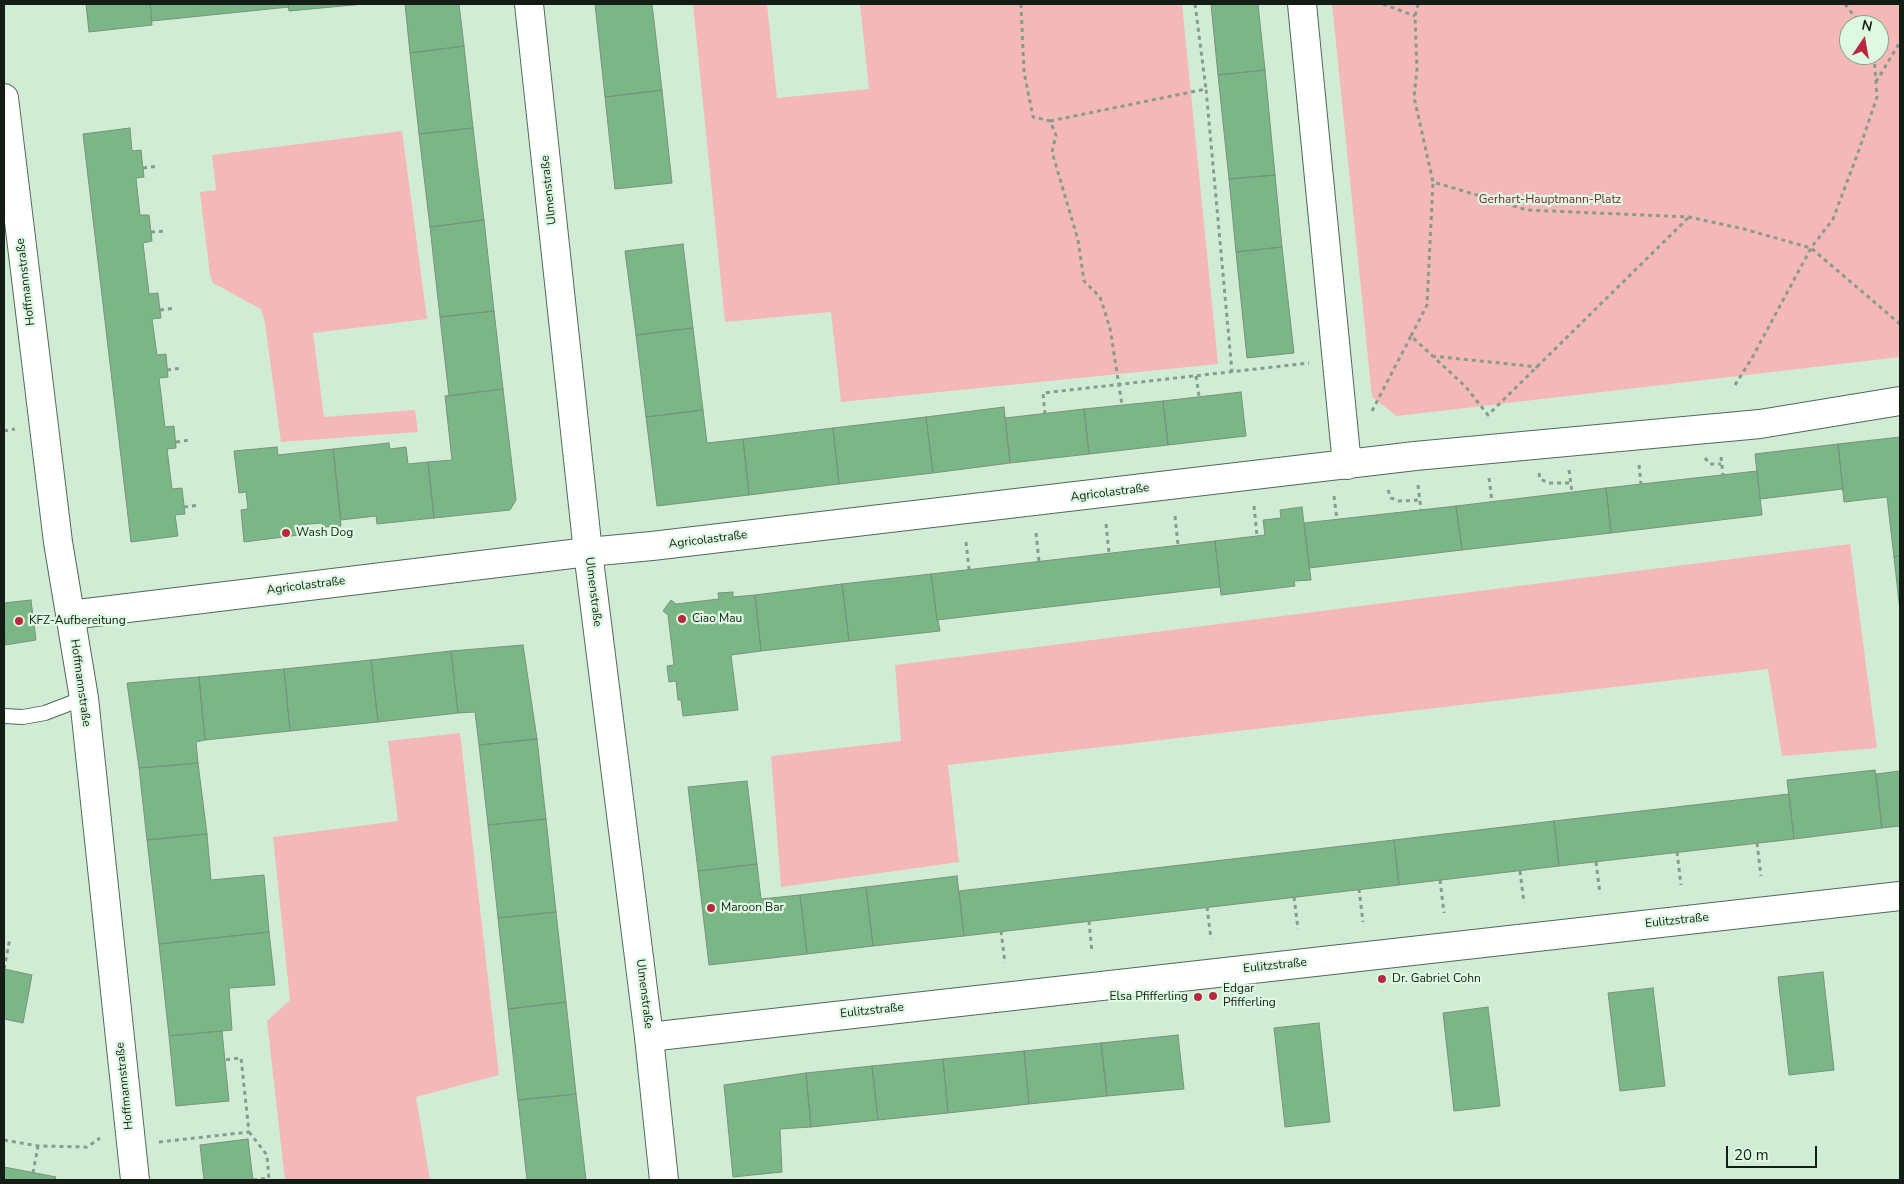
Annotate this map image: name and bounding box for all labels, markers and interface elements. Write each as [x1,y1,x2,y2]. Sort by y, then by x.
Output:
north arrow [1839,15,1889,65]
text: N [1860,15,1874,36]
street label: Ulmenstraße [538,154,560,226]
park label: Gerhart-Hauptmann-Platz [1479,193,1621,207]
street label: Hoffmannstraße [13,237,39,327]
street label: Agricolastraße [1070,481,1150,505]
place label: Wash Dog [296,526,353,540]
marker: Wash Dog [280,527,292,539]
street label: Agricolastraße [668,528,748,552]
street label: Ulmenstraße [582,556,604,628]
street label: Agricolastraße [266,574,346,598]
place label: Ciao Mau [692,612,742,626]
marker: Ciao Mau [676,613,688,625]
place label: KFZ-Aufbereitung [29,614,126,628]
marker: KFZ-Aufbereitung [13,615,25,627]
street label: Hoffmannstraße [67,638,93,728]
place label: Maroon Bar [721,901,784,915]
marker: Maroon Bar [705,902,717,914]
street label: Eulitzstraße [1644,910,1710,932]
street label: Eulitzstraße [1242,955,1308,977]
street label: Ulmenstraße [633,958,655,1030]
place label: Dr. Gabriel Cohn [1392,972,1481,986]
marker: Dr. Gabriel Cohn [1376,973,1388,985]
place label: Edgar Pfifferling [1223,982,1276,1010]
place label: Elsa Pfifferling [1109,990,1188,1004]
marker: Edgar Pfifferling [1207,990,1219,1002]
marker: Elsa Pfifferling [1192,991,1204,1003]
street label: Eulitzstraße [839,1000,905,1022]
street label: Hoffmannstraße [113,1041,137,1131]
scale bar [1729,1136,1820,1168]
text: 20 m [1734,1145,1769,1165]

